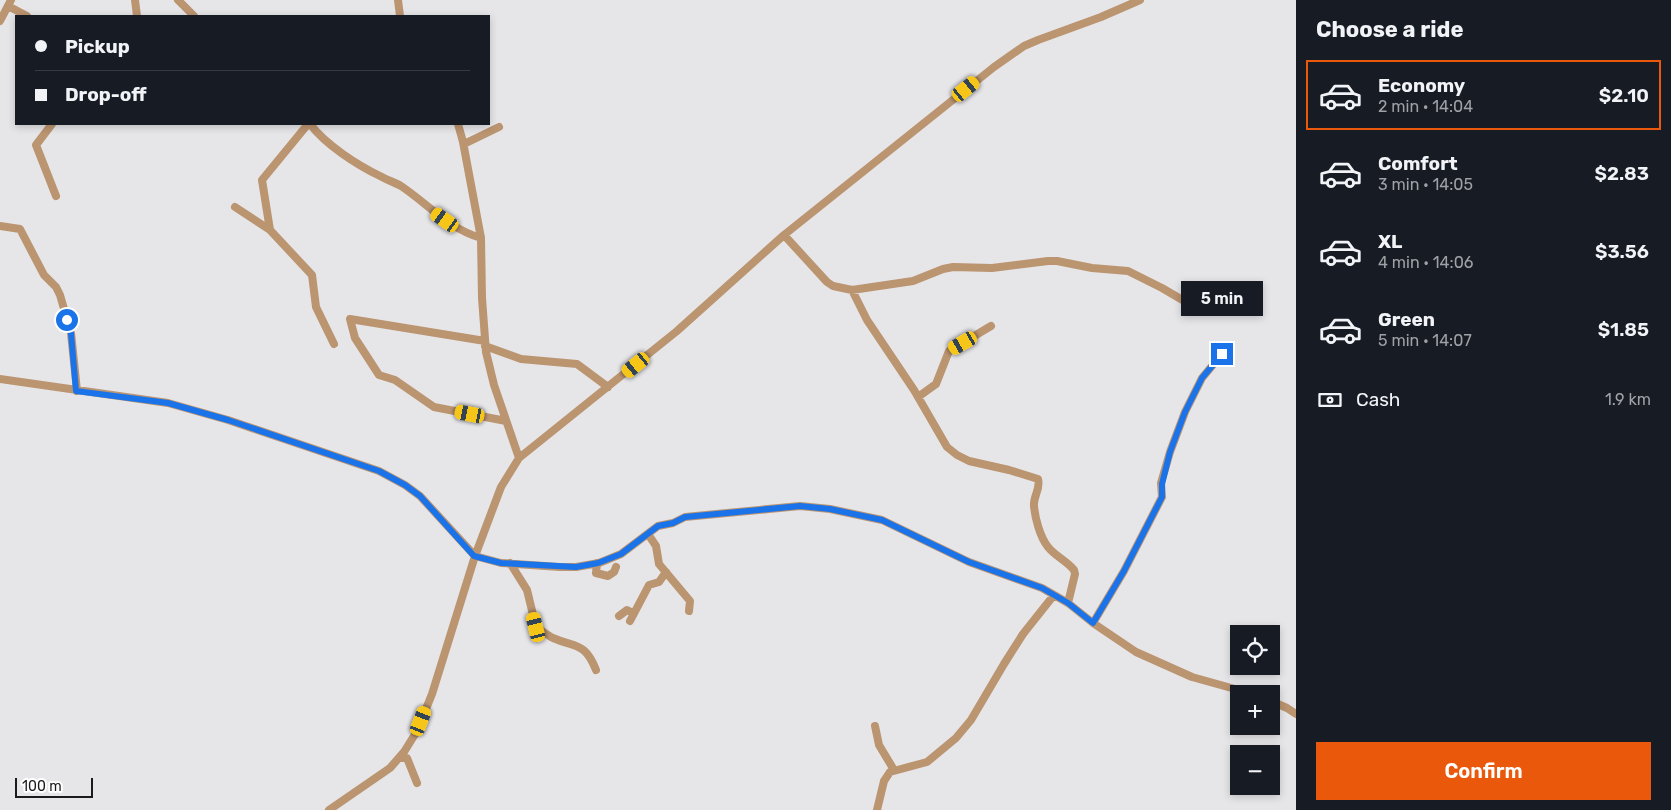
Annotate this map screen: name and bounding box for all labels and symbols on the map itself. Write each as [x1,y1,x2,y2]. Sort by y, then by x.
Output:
car [949,74,982,104]
car [428,205,461,235]
callout: 5 min [1181,282,1263,316]
route start [56,309,78,331]
car [946,329,979,357]
route end [1211,343,1233,365]
car [619,350,652,380]
car [453,404,486,424]
car [525,611,546,643]
car [408,704,433,738]
scale bar [15,775,92,798]

